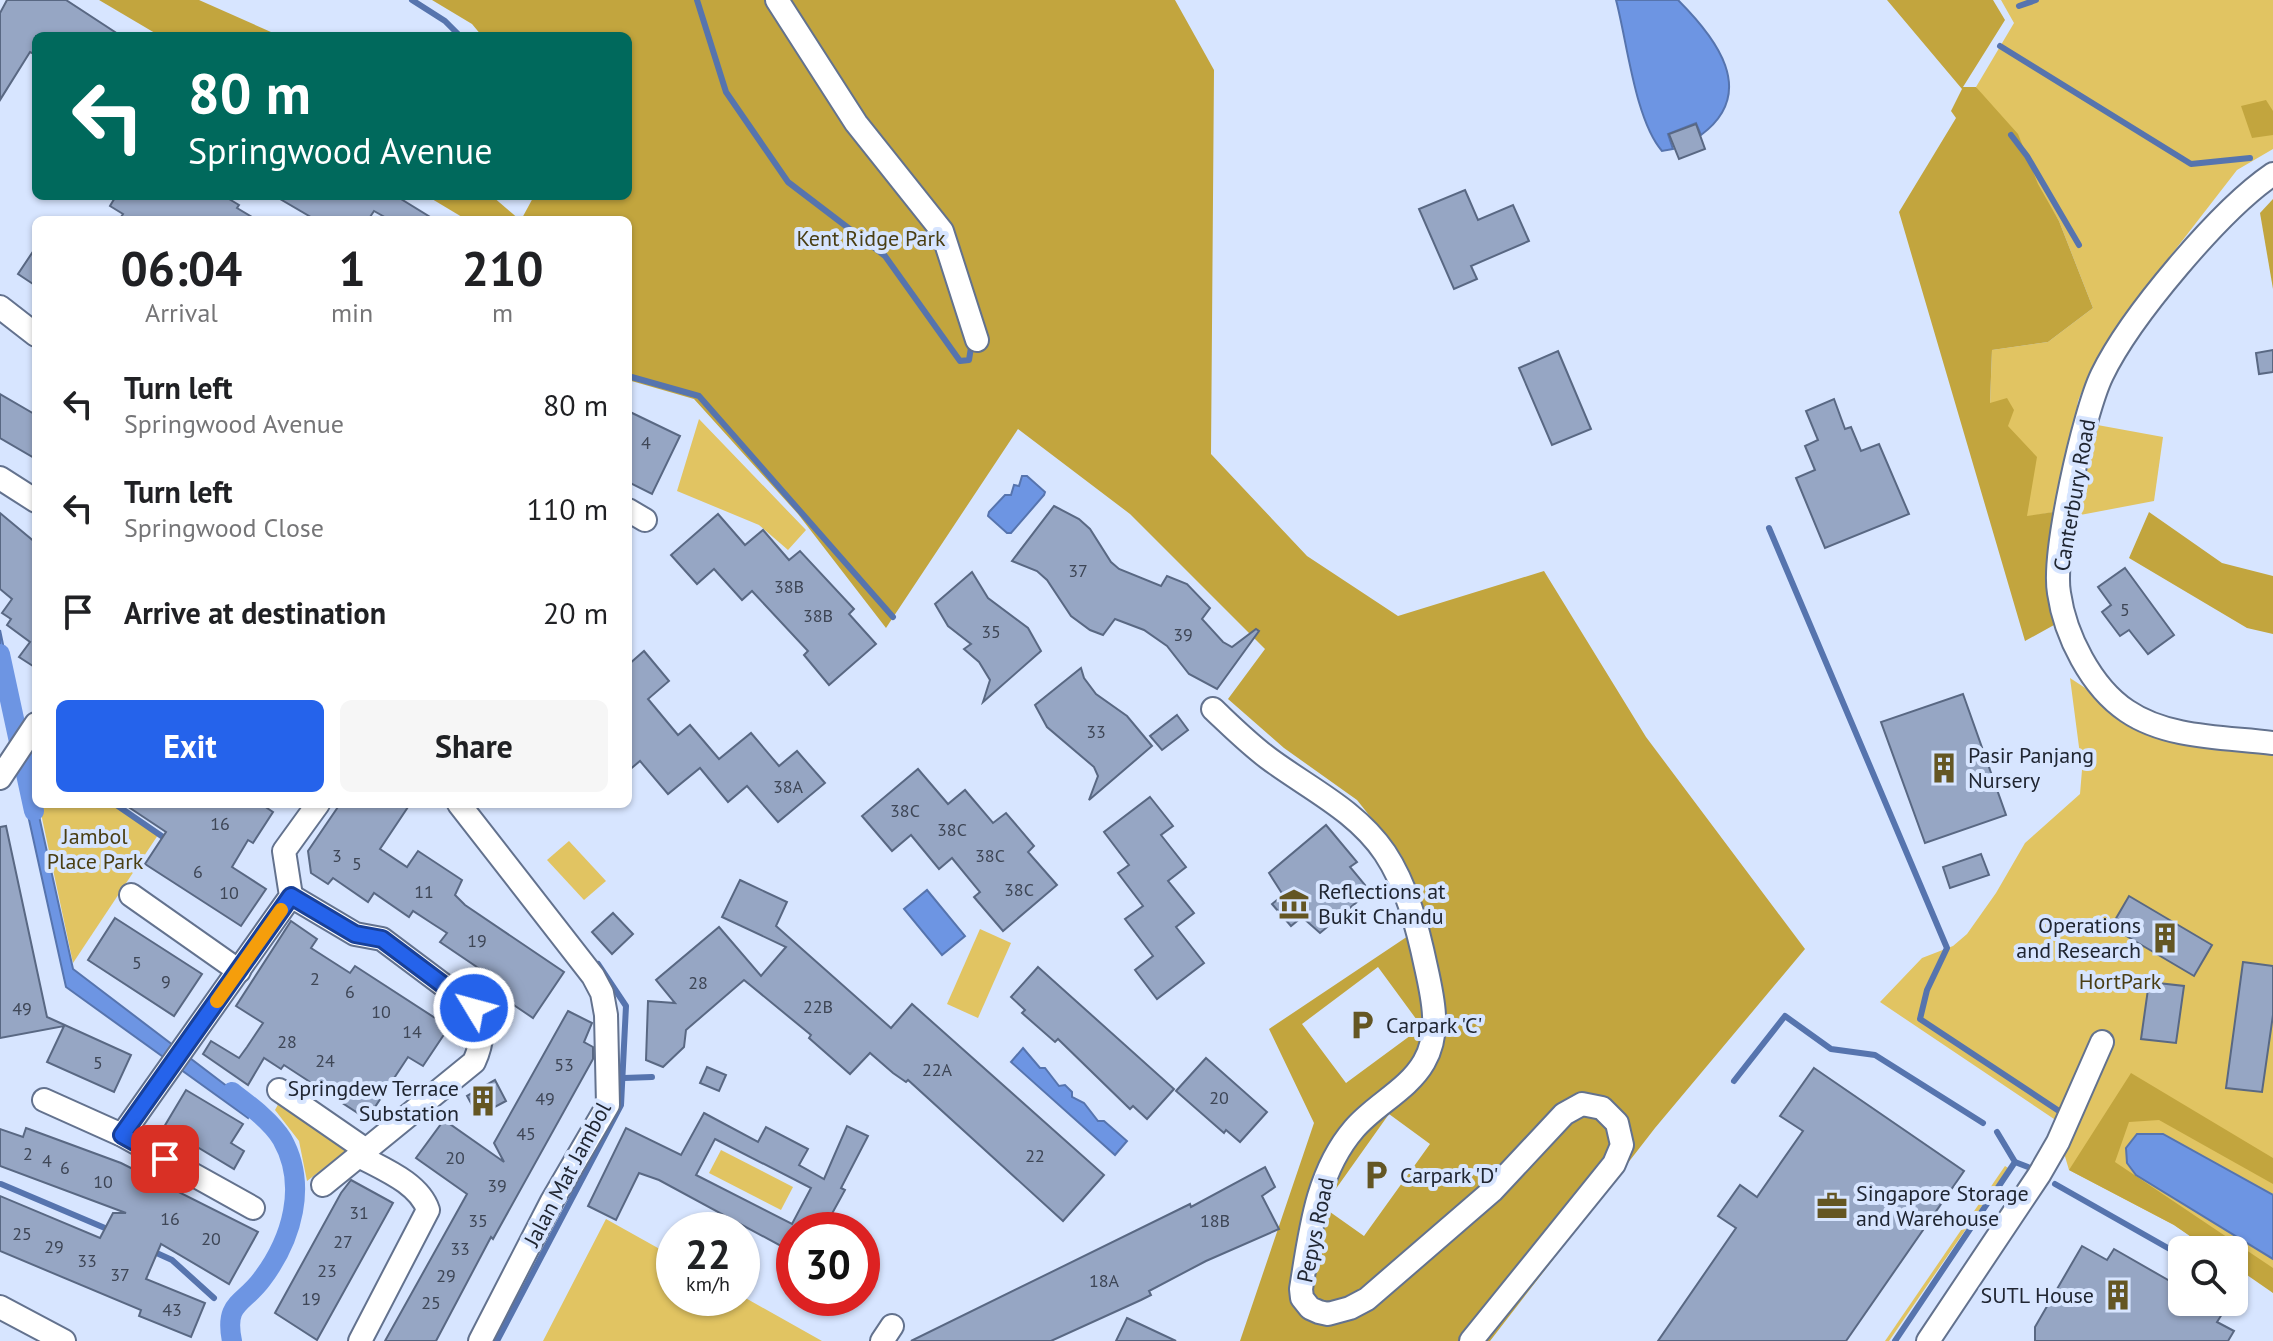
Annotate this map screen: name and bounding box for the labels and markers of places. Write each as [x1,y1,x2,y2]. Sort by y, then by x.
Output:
place label: Pasir Panjang Nursery [1968,741,2094,794]
building icon: Pasir Panjang Nursery [1927,751,1961,785]
place label: Reflections at Bukit Chandu [1318,877,1446,930]
museum icon: Reflections at Bukit Chandu [1277,887,1311,921]
place label: Operations and Research [2016,911,2141,964]
building icon: Operations and Research [2148,921,2182,955]
parking icon: Carpark 'C' [1345,1008,1379,1042]
place label: Carpark 'C' [1386,1011,1482,1039]
place label: Springdew Terrace Substation [288,1074,459,1127]
building icon: Springdew Terrace Substation [466,1084,500,1118]
pin [131,1125,199,1193]
parking icon: Carpark 'D' [1359,1158,1393,1192]
place label: Carpark 'D' [1400,1161,1498,1189]
place label: Singapore Storage and Warehouse [1856,1179,2029,1232]
office icon: Singapore Storage and Warehouse [1815,1189,1849,1223]
building icon: SUTL House [2101,1278,2135,1312]
place label: SUTL House [1981,1281,2094,1309]

